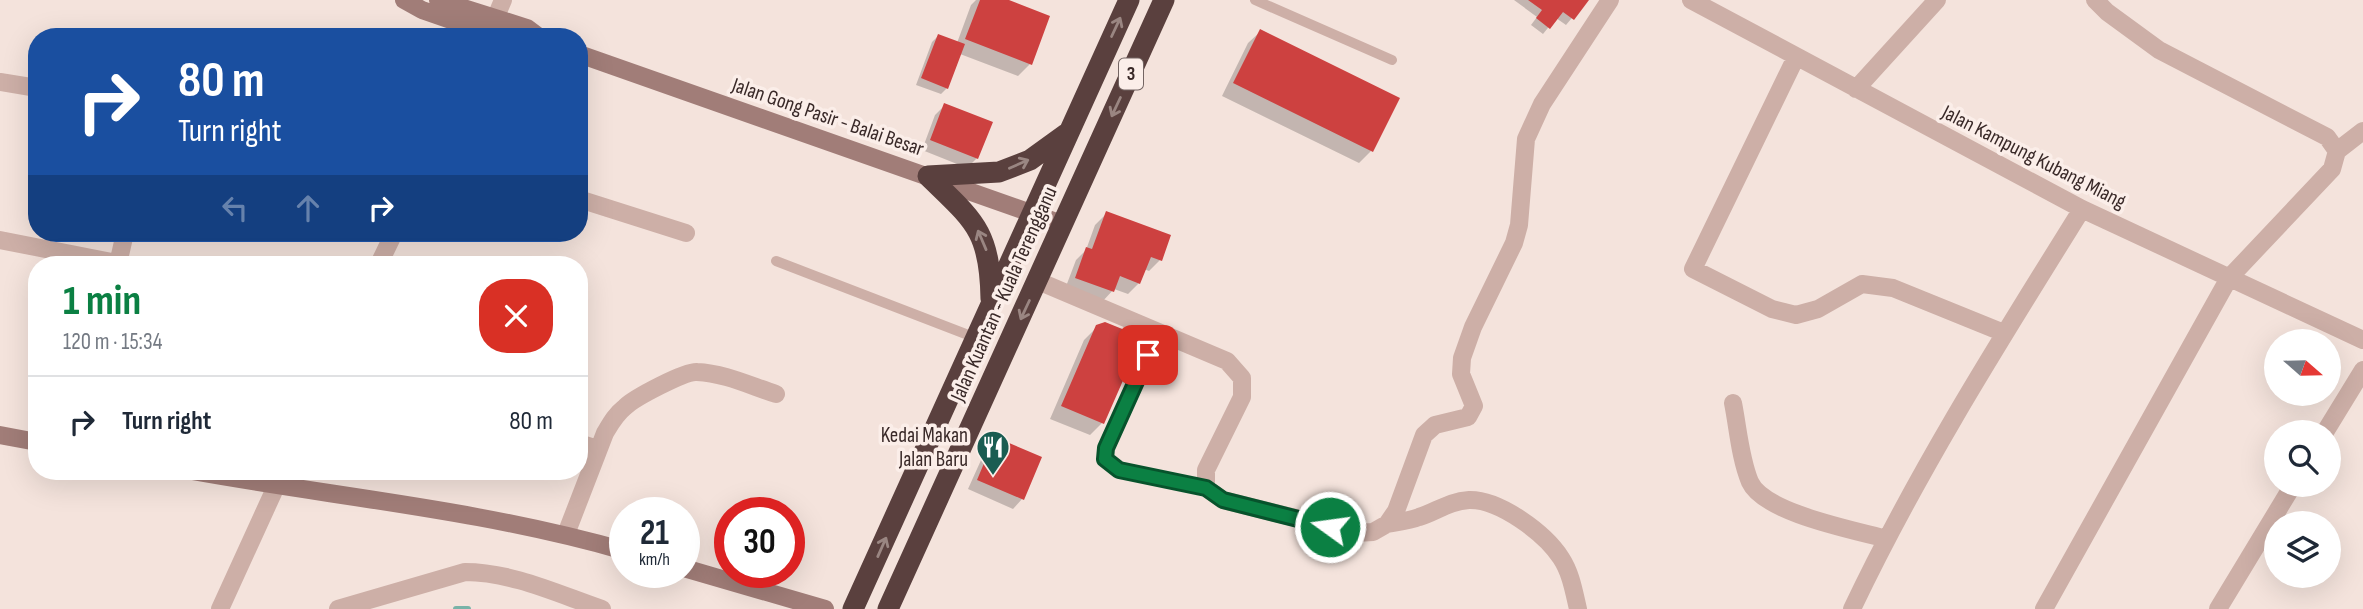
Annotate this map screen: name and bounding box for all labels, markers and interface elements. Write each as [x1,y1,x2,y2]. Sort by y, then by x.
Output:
one-way arrow [1110,17,1123,39]
text: 80 m [178,52,265,111]
icon: right [63,56,154,147]
road number: 3 [1119,58,1143,90]
street label: Jalan Gong Pasir - Balai Besar [728,72,927,162]
one-way arrow [1108,96,1122,117]
street label: Jalan Kampung Kubang Miang [1937,99,2130,214]
text: Turn right [178,112,282,151]
one-way arrow [1008,157,1029,170]
street label: Jalan Kuantan - Kuala Terengganu [945,183,1063,406]
icon: left [216,189,254,227]
icon: ahead [289,189,327,227]
icon: right [362,189,400,227]
one-way arrow [975,230,988,251]
text: 1 min [63,276,141,327]
button: close [479,279,553,353]
one-way arrow [1018,299,1031,320]
pin [1118,325,1178,385]
text: 120 m · 15:34 [63,328,162,356]
north arrow [2264,329,2342,406]
map controls [2264,329,2341,588]
icon: arrive [1129,336,1167,374]
icon: right [63,403,101,441]
text: Turn right [122,406,211,437]
text: 80 m [509,406,553,437]
button: search [2264,420,2341,497]
place label: Kedai Makan Jalan Baru [881,423,968,472]
restaurant icon: Kedai Makan Jalan Baru [974,428,1012,477]
position arrow [1293,490,1367,564]
speed limit sign: 30 [714,497,805,588]
button: layers [2264,511,2341,588]
text: 21 [640,512,669,555]
one-way arrow [876,537,889,558]
text: km/h [639,549,670,570]

